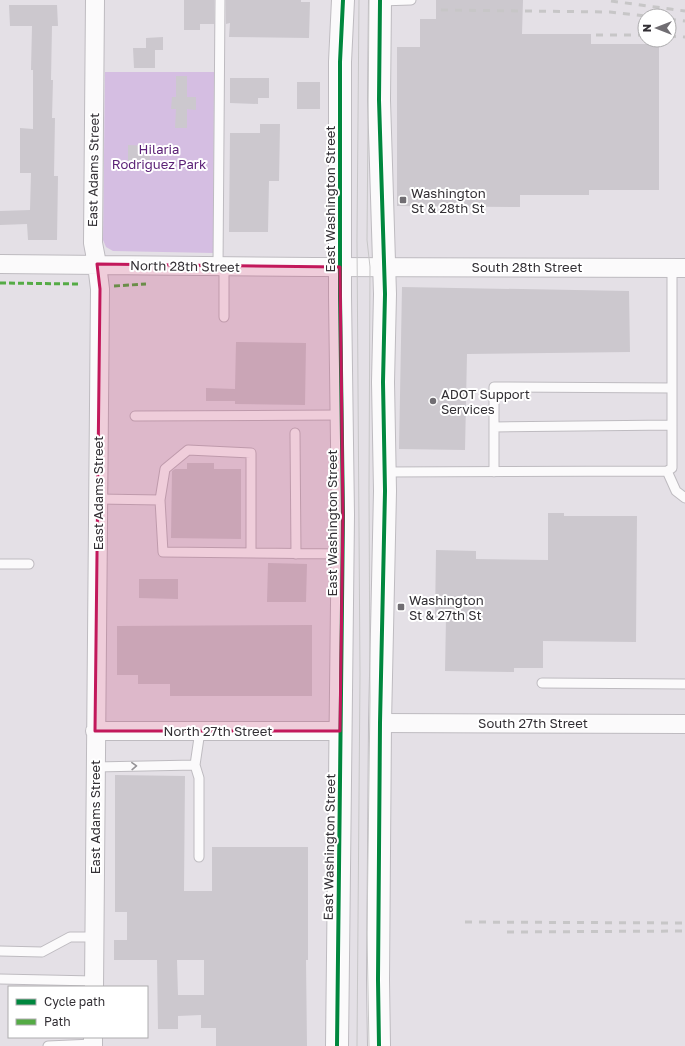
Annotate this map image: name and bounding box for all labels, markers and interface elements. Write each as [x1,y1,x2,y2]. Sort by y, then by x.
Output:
north arrow [637,8,677,48]
text: N [640,24,653,32]
street label: East Adams Street [84,113,102,227]
street label: East Washington Street [322,126,338,272]
park label: Hilaria Rodriguez Park [112,141,207,172]
place label: Washington St & 28th St [411,185,486,216]
marker: Washington St & 28th St [398,195,408,205]
street label: North 28th Street [130,257,240,275]
street label: South 28th Street [472,259,582,275]
place label: ADOT Support Services [441,386,530,417]
marker: ADOT Support Services [428,396,438,406]
street label: East Adams Street [90,436,106,550]
street label: East Washington Street [324,450,340,596]
place label: Washington St & 27th St [409,592,484,623]
marker: Washington St & 27th St [396,602,406,612]
street label: South 27th Street [478,715,588,731]
street label: North 27th Street [164,723,272,739]
street label: East Adams Street [87,760,103,874]
one-way arrow [131,762,137,770]
street label: East Washington Street [320,773,338,921]
legend [8,986,148,1038]
text: Cycle path [44,994,105,1009]
text: Path [44,1014,71,1029]

